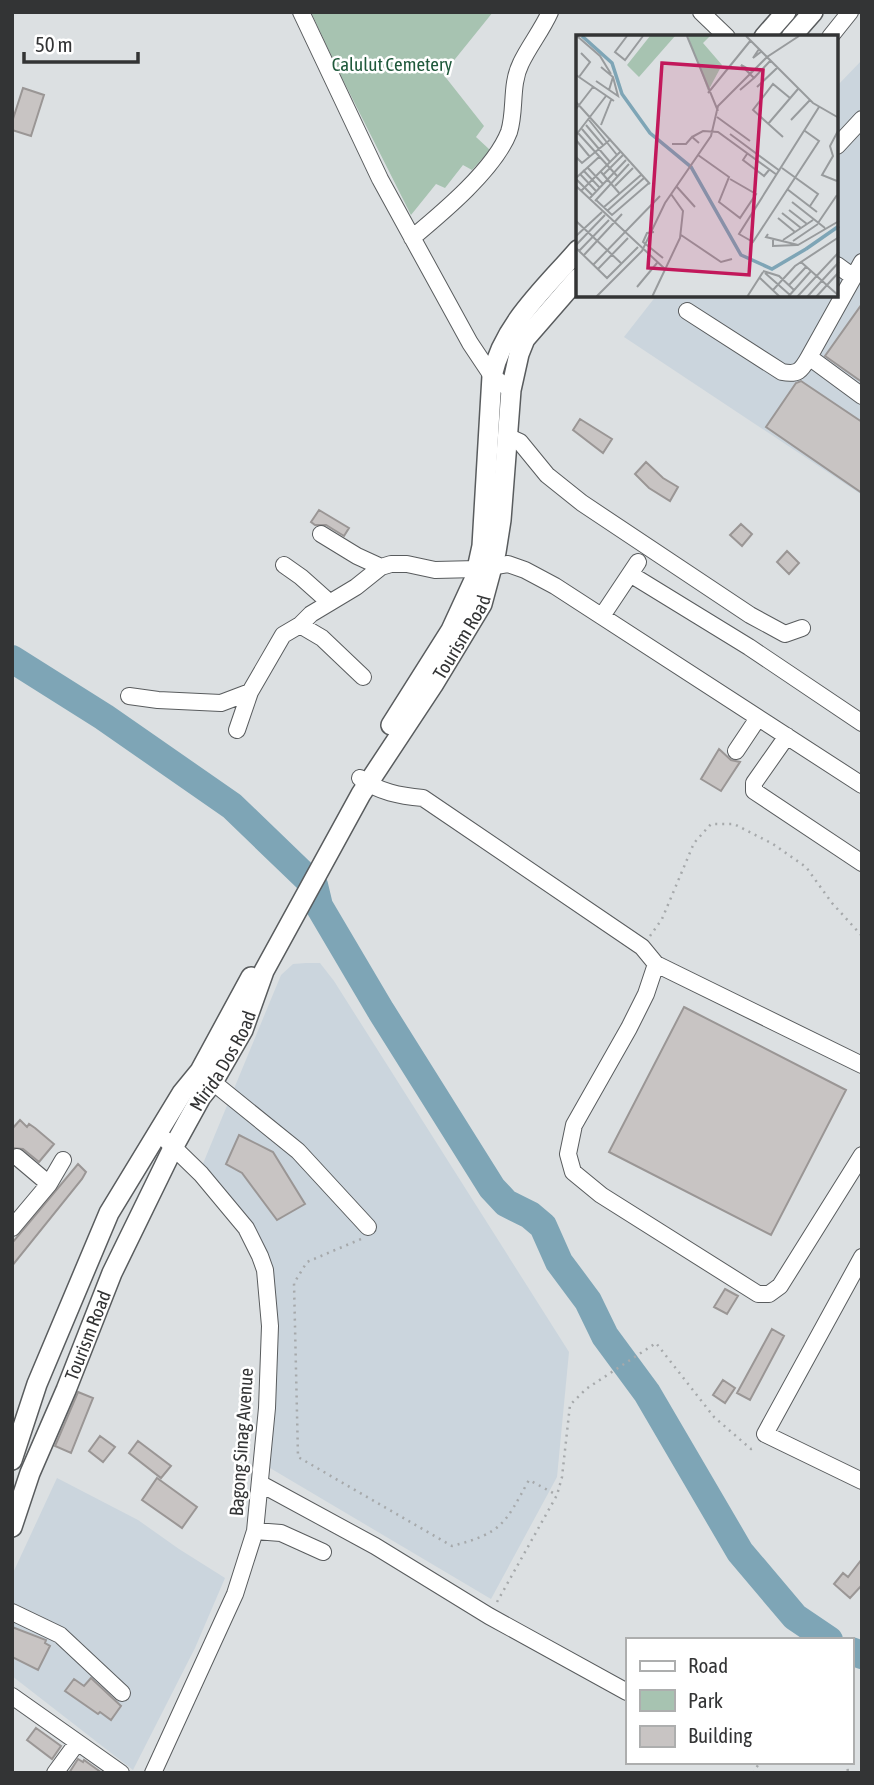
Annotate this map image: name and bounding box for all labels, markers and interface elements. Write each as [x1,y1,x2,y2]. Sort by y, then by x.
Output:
scale bar [24,21,138,65]
text: 50 m [35,32,73,56]
inset map [576,35,839,298]
park label: Calulut Cemetery [332,53,453,75]
street label: Tourism Road [428,593,495,683]
street label: Mirida Dos Road [185,1008,260,1114]
street label: Tourism Road [60,1287,115,1384]
street label: Bagong Sinag Avenue [225,1367,257,1517]
legend [626,1638,853,1764]
text: Road [688,1653,728,1677]
text: Park [688,1688,723,1712]
text: Building [688,1723,752,1747]

